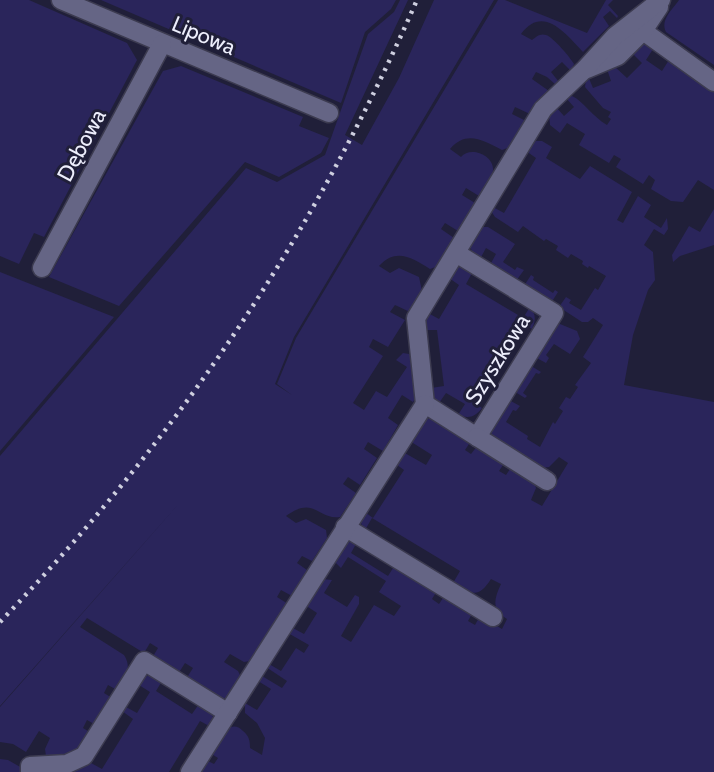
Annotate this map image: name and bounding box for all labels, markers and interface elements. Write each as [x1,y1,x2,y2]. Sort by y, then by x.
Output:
street label: Lipowa [168,10,240,61]
street label: Dębowa [51,104,112,186]
street label: Szyszkowa [459,309,536,409]

